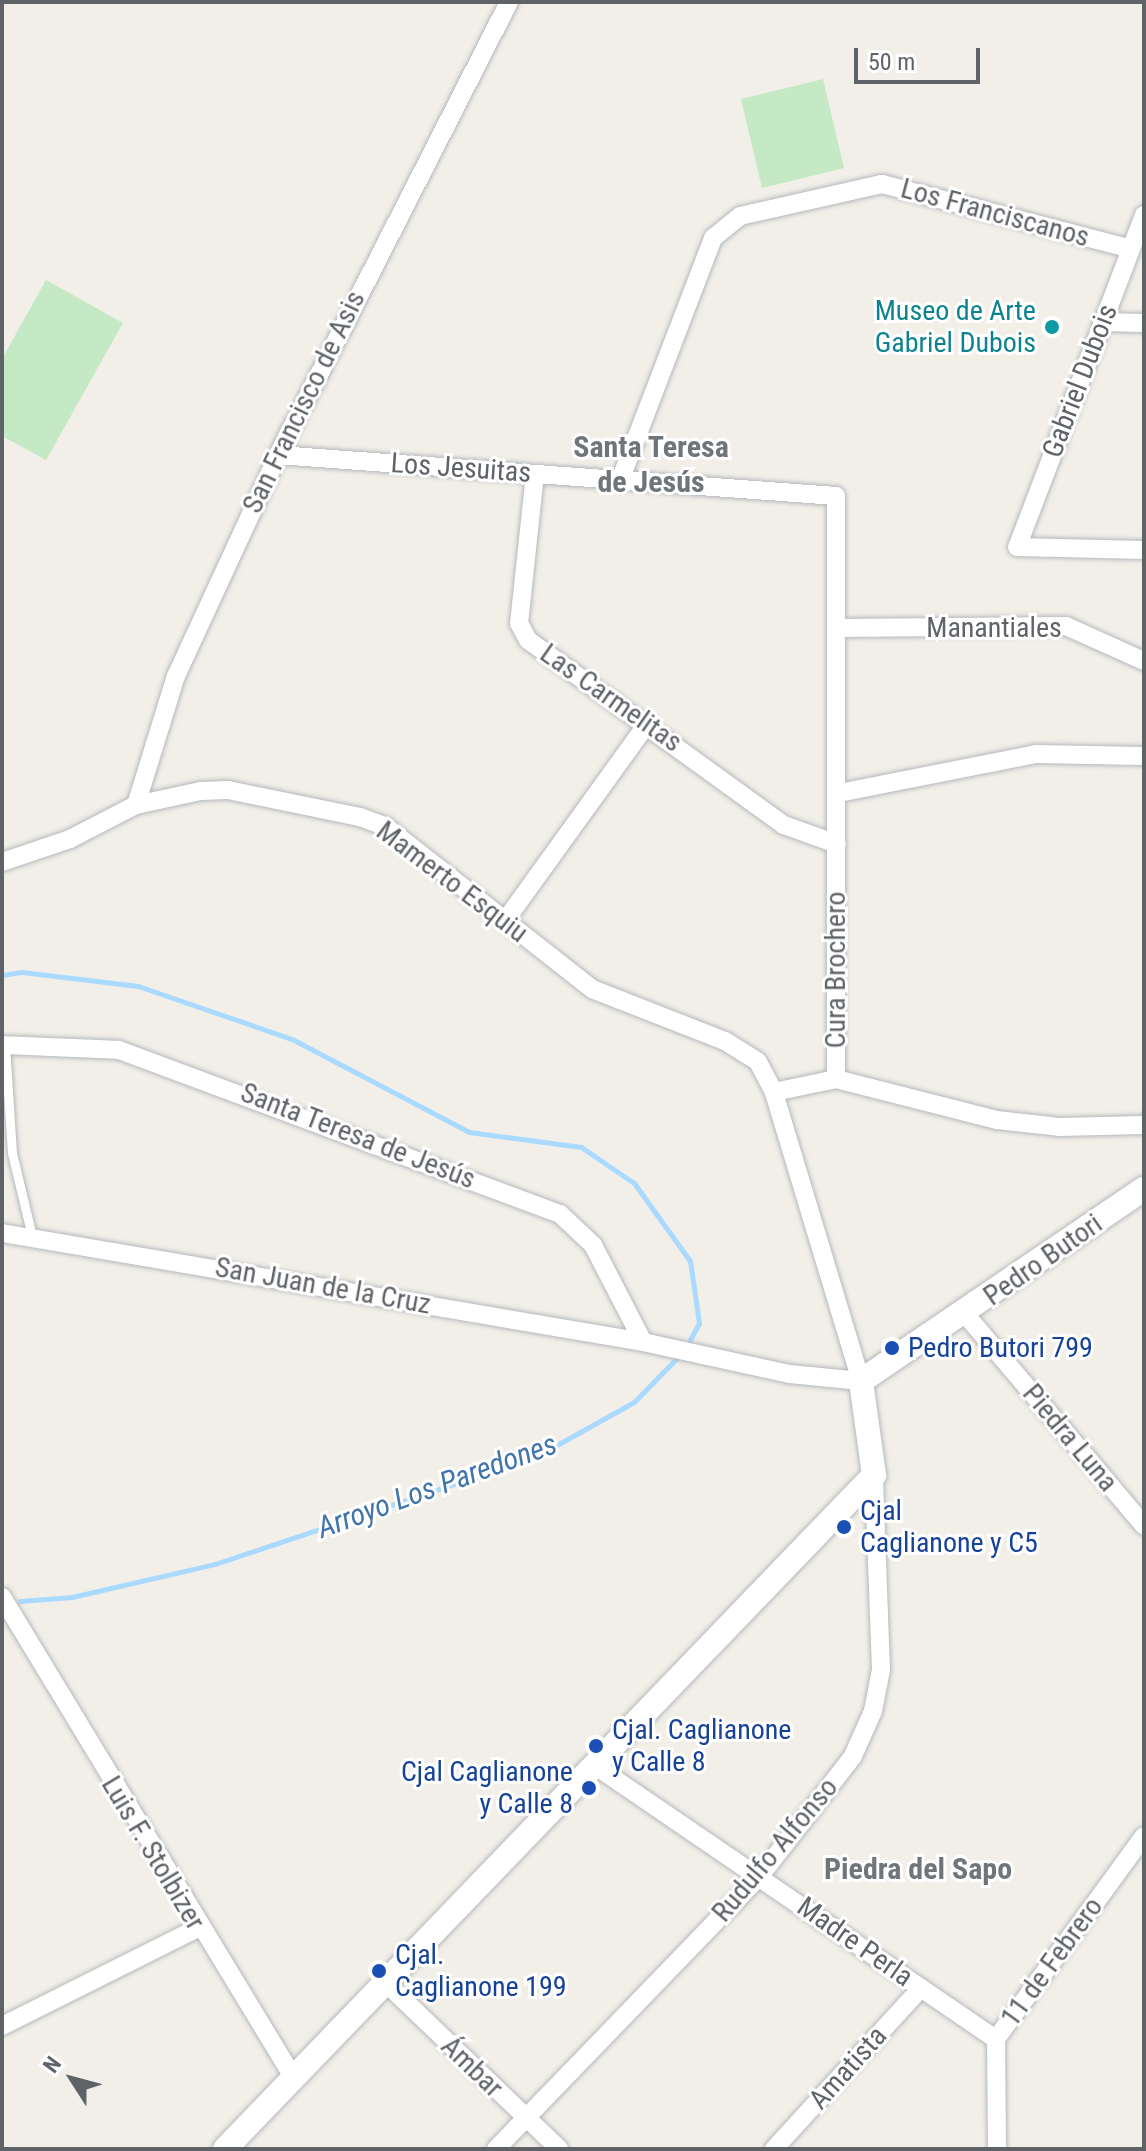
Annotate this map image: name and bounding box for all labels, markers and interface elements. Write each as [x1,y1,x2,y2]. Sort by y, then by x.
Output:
scale bar [858,32,984,82]
text: 50 m [868,48,915,76]
street label: Los Franciscanos [897,172,1093,254]
street label: San Francisco de Asis [236,285,372,519]
place label: Museo de Arte Gabriel Dubois [875,294,1036,360]
street label: Gabriel Dubois [1035,300,1125,462]
marker: Museo de Arte Gabriel Dubois [1043,318,1061,336]
district label: Santa Teresa de Jesús [573,429,729,500]
street label: Los Jesuitas [390,446,532,490]
street label: Manantiales [926,611,1062,645]
street label: Las Carmelitas [534,637,688,759]
street label: Mamerto Esquiu [370,814,534,950]
street label: Cura Brochero [819,892,853,1048]
street label: Santa Teresa de Jesús [236,1076,480,1196]
street label: Pedro Butori [977,1207,1109,1313]
street label: San Juan de la Cruz [213,1250,433,1322]
place label: Pedro Butori 799 [908,1331,1093,1365]
marker: Pedro Butori 799 [883,1339,901,1357]
street label: Piedra Luna [1015,1377,1125,1499]
water label: Arroyo Los Paredones [312,1426,562,1546]
place label: Cjal Caglianone y C5 [860,1494,1038,1560]
marker: Cjal Caglianone y C5 [835,1518,853,1536]
place label: Cjal. Caglianone y Calle 8 [612,1713,791,1779]
marker: Cjal. Caglianone y Calle 8 [587,1737,605,1755]
place label: Cjal Caglianone y Calle 8 [401,1755,573,1821]
street label: Luis F. Stolbizer [94,1770,212,1936]
street label: Rudulfo Alfonso [705,1771,845,1929]
marker: Cjal Caglianone y Calle 8 [580,1779,598,1797]
district label: Piedra del Sapo [824,1851,1012,1887]
street label: Madre Perla [791,1890,919,1994]
street label: 11 de Febrero [994,1891,1110,2033]
place label: Cjal. Caglianone 199 [395,1938,567,2004]
marker: Cjal. Caglianone 199 [370,1962,388,1980]
street label: Amatista [802,2020,894,2116]
street label: Ámbar [434,2030,510,2104]
north arrow [32,2039,112,2119]
text: N [38,2052,66,2077]

